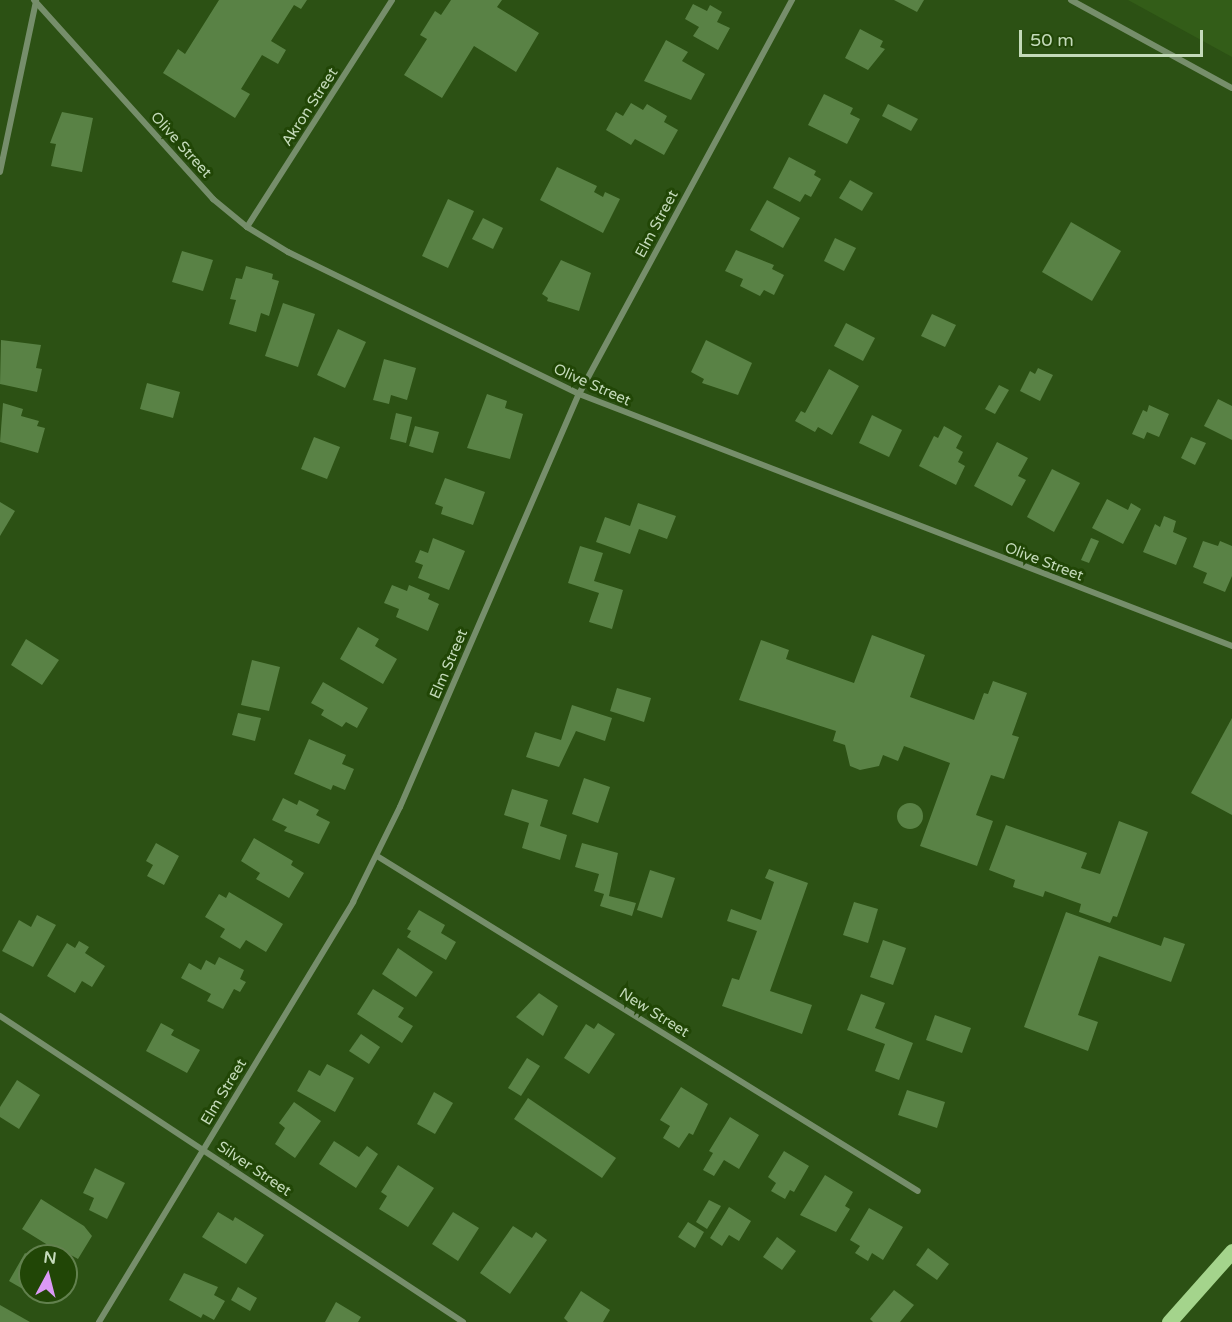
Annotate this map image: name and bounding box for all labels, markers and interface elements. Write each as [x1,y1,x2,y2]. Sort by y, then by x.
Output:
scale bar [1022,18,1206,56]
text: 50 m [1030,29,1074,51]
street label: Akron Street [278,64,342,150]
street label: Olive Street [147,108,215,182]
street label: Elm Street [632,187,682,261]
street label: Olive Street [551,360,633,410]
street label: Olive Street [1002,539,1086,585]
street label: Elm Street [426,626,472,702]
street label: New Street [616,984,692,1042]
street label: Elm Street [197,1056,251,1128]
street label: Silver Street [214,1138,294,1200]
north arrow [18,1244,78,1304]
text: N [42,1247,58,1269]

